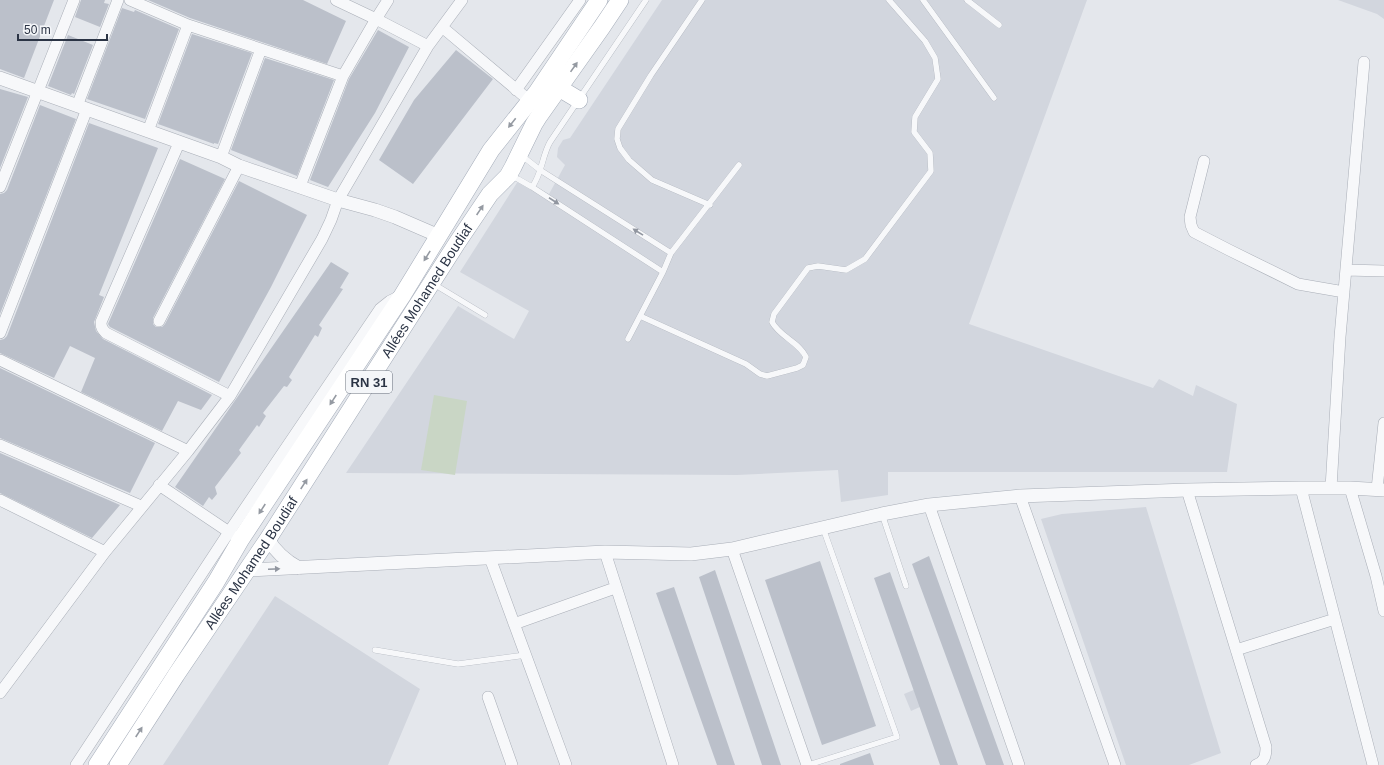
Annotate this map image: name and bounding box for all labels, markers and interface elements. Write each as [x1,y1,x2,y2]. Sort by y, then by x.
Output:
scale bar [18,16,107,42]
text: 50 m [24,23,51,37]
one-way arrow [570,62,578,72]
one-way arrow [508,118,517,129]
one-way arrow [548,197,559,205]
one-way arrow [476,204,484,215]
street label: Allées Mohamed Boudiaf [378,221,476,361]
one-way arrow [633,228,644,236]
one-way arrow [423,250,430,262]
road number: RN 31 [346,371,392,393]
one-way arrow [329,395,337,405]
one-way arrow [300,479,308,489]
street label: Allées Mohamed Boudiaf [201,494,301,632]
one-way arrow [258,503,265,514]
one-way arrow [268,566,280,573]
one-way arrow [135,727,143,737]

